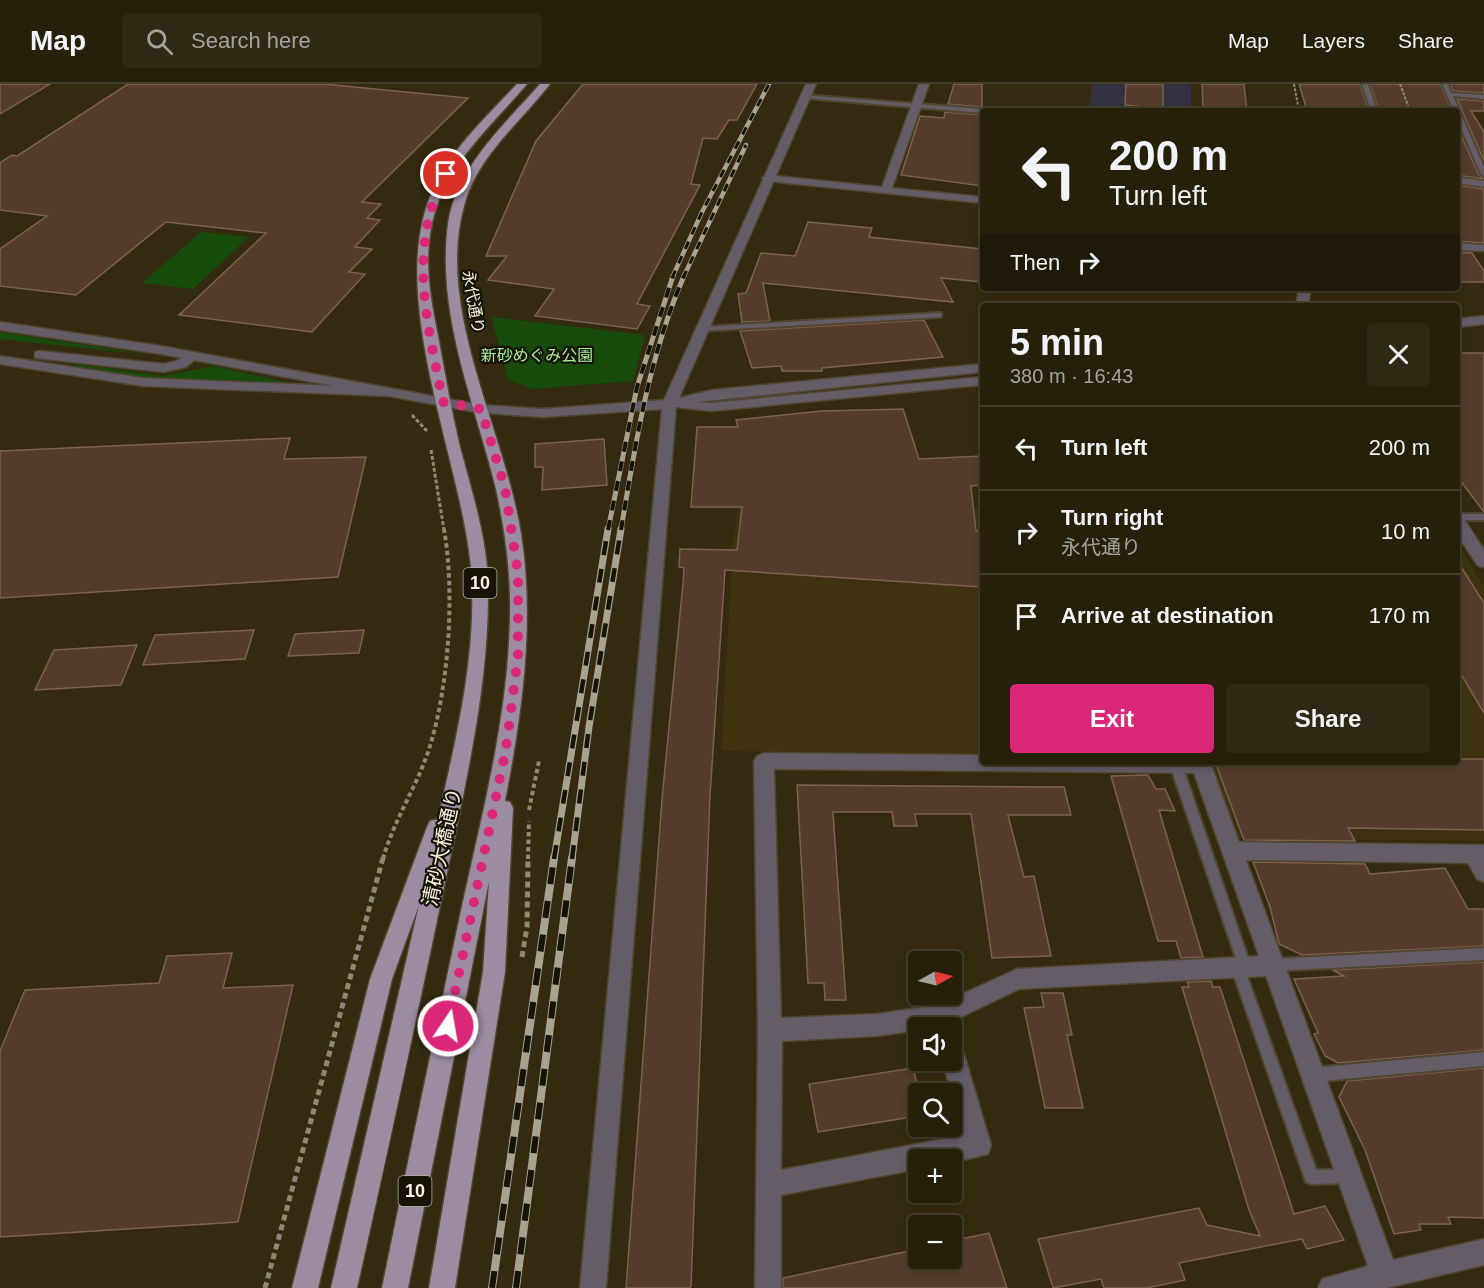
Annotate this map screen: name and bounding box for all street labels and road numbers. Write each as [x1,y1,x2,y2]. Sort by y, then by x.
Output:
street label: 永代通り [460,269,487,335]
road number: 10 [464,568,496,598]
street label: 清砂大橋通り [419,786,465,908]
road number: 10 [398,1176,432,1206]

